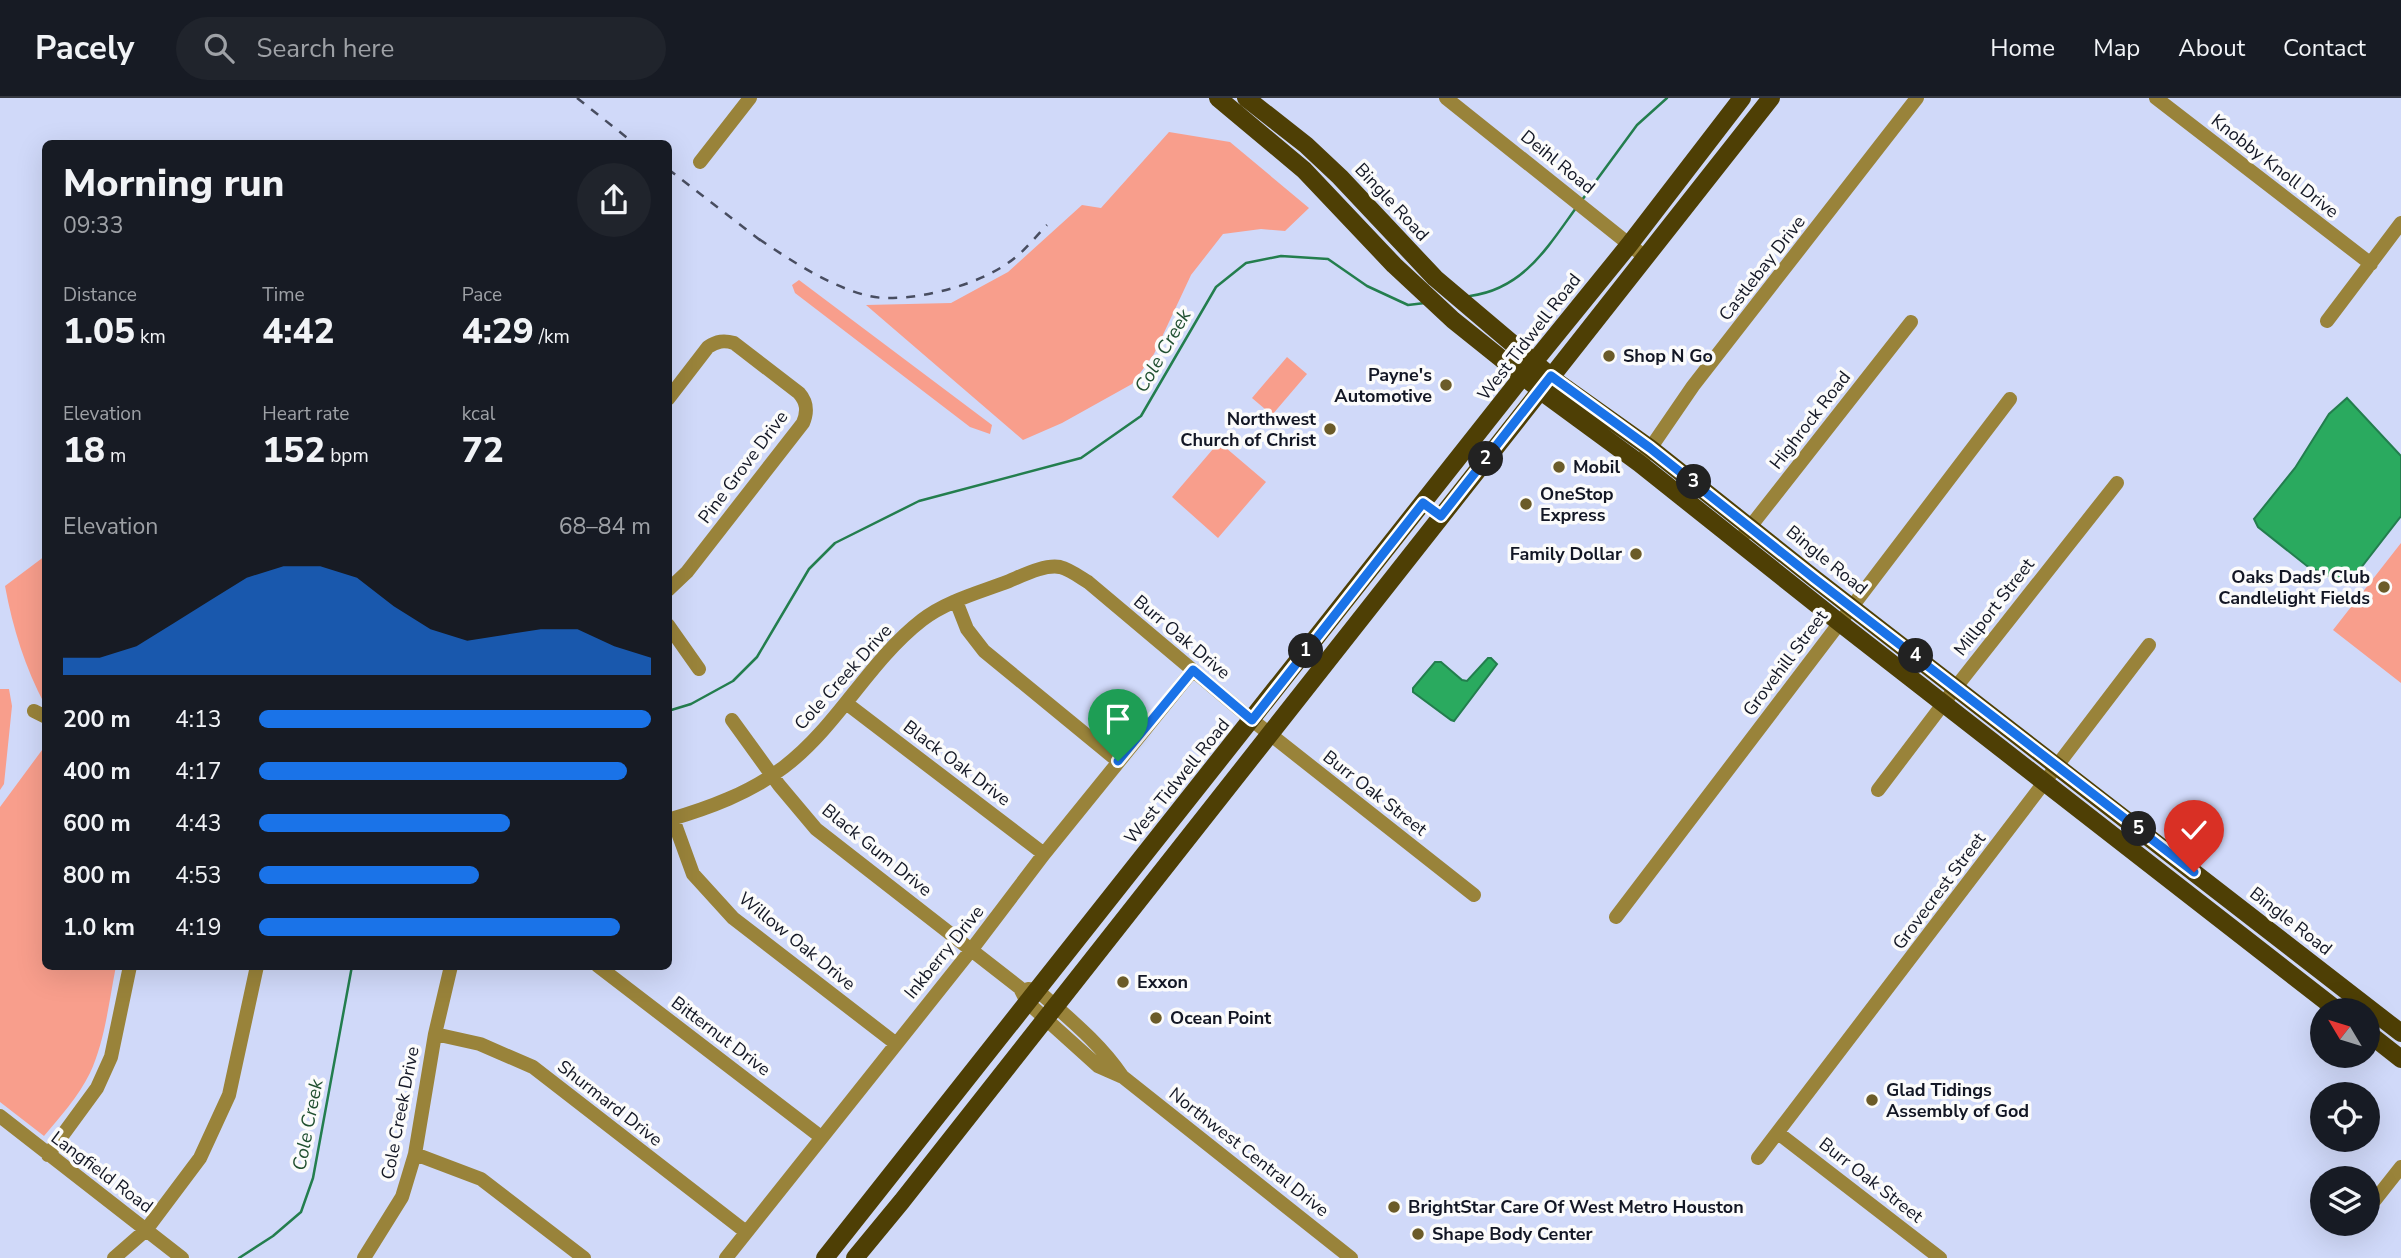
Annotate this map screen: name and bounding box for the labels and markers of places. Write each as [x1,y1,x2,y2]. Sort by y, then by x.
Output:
place label: Shop N Go [1623,344,1713,368]
marker: Shop N Go [1601,348,1617,364]
place label: Payne's Automotive [1334,363,1432,408]
marker: Payne's Automotive [1438,377,1454,393]
place label: Northwest Church of Christ [1180,407,1316,452]
marker: Northwest Church of Christ [1322,421,1338,437]
pin: 2 [1468,442,1504,476]
place label: Mobil [1573,455,1620,479]
marker: Mobil [1551,459,1567,475]
pin: 3 [1676,464,1712,500]
place label: OneStop Express [1540,482,1614,527]
marker: OneStop Express [1518,496,1534,512]
place label: Family Dollar [1510,542,1622,566]
marker: Family Dollar [1628,546,1644,562]
place label: Oaks Dads' Club Candlelight Fields [2218,565,2370,610]
marker: Oaks Dads' Club Candlelight Fields [2376,579,2392,595]
pin: 1 [1288,634,1324,668]
pin: 4 [1898,638,1934,674]
pin [1088,689,1148,761]
pin [2164,800,2224,872]
pin: 5 [2122,812,2156,846]
place label: Exxon [1137,970,1188,994]
marker: Exxon [1115,974,1131,990]
place label: Ocean Point [1170,1006,1271,1030]
marker: Ocean Point [1148,1010,1164,1026]
place label: Glad Tidings Assembly of God [1886,1078,2029,1123]
marker: Glad Tidings Assembly of God [1864,1092,1880,1108]
place label: BrightStar Care Of West Metro Houston [1408,1195,1744,1219]
marker: BrightStar Care Of West Metro Houston [1386,1199,1402,1215]
place label: Shape Body Center [1432,1222,1593,1246]
marker: Shape Body Center [1410,1226,1426,1242]

